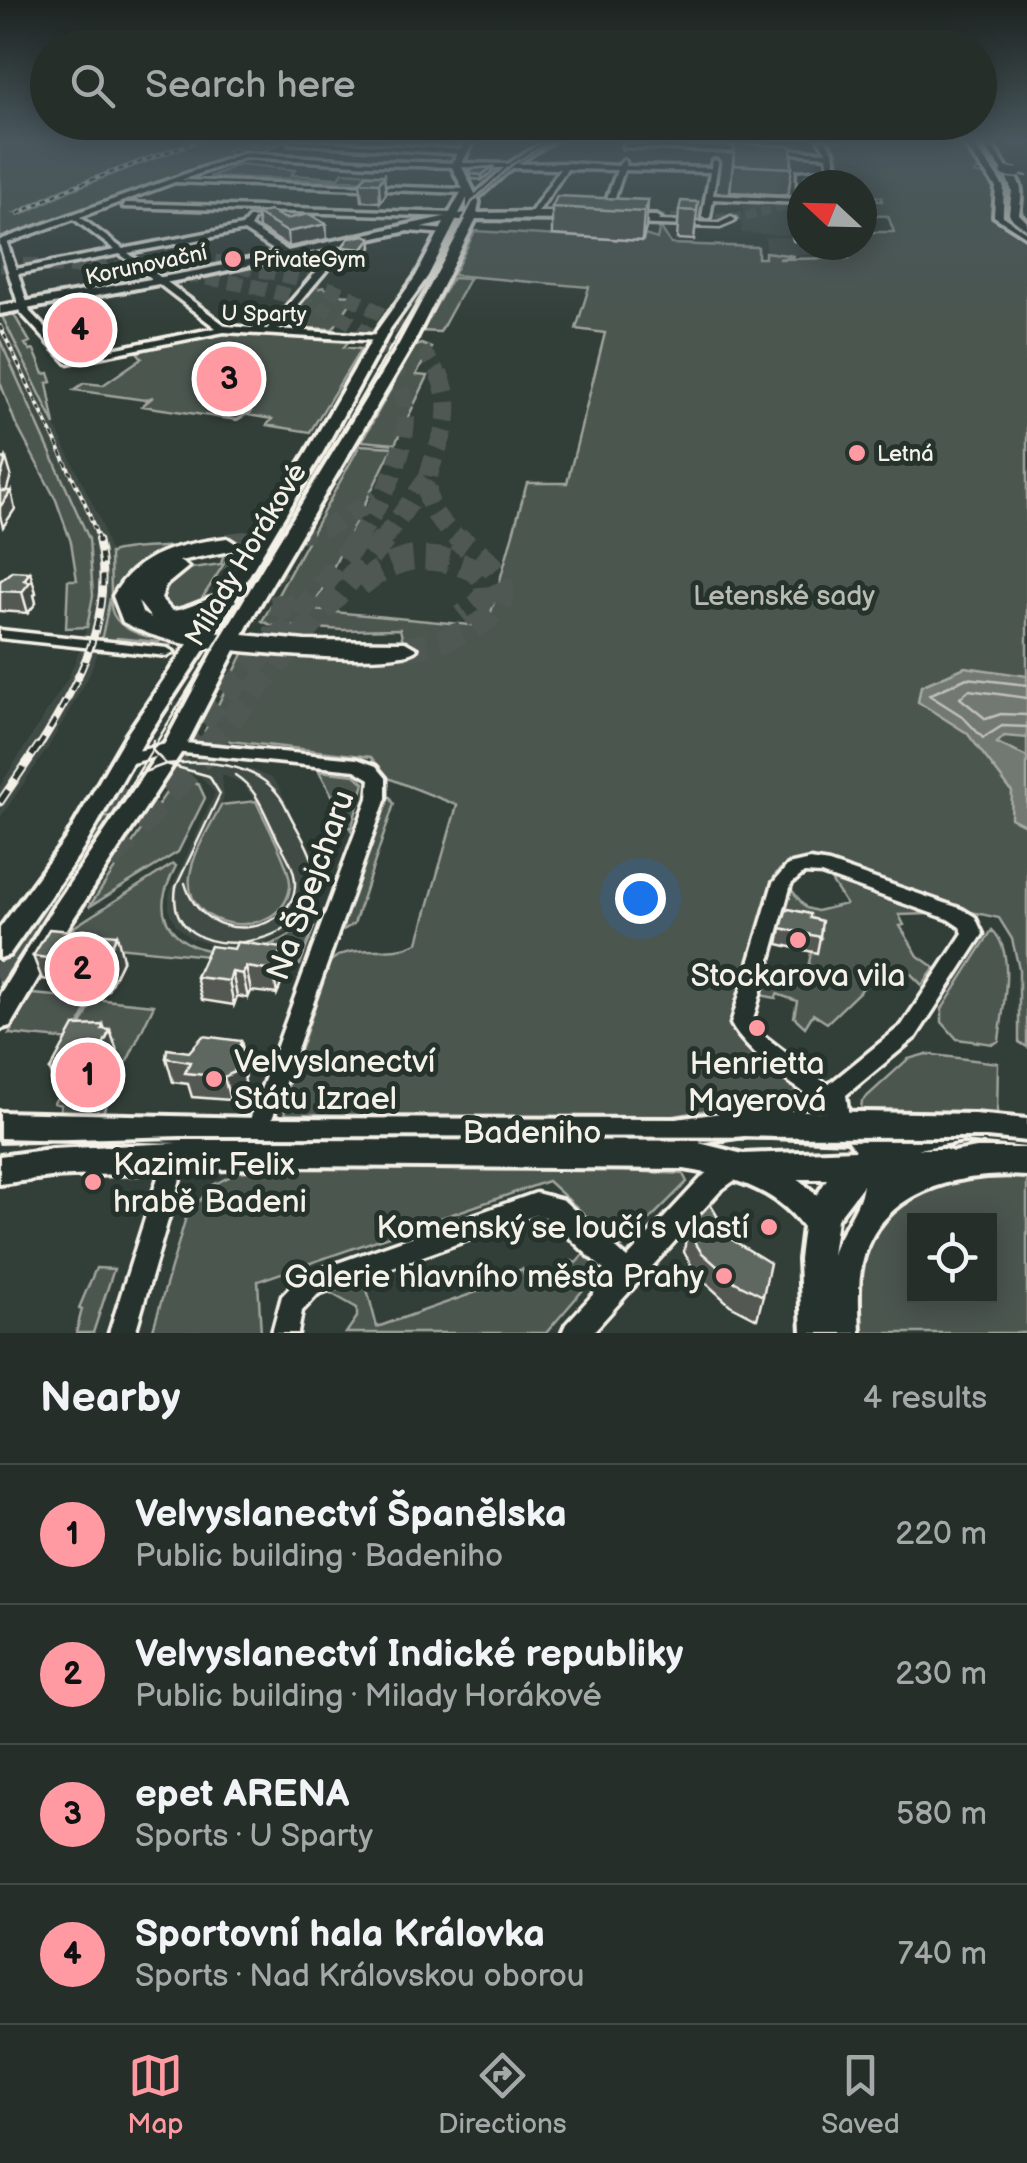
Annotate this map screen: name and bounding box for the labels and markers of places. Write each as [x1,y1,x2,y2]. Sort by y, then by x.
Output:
place label: PrivateGym [253,247,366,274]
marker: PrivateGym [222,248,244,270]
pin: 4 [48,292,112,368]
pin: 3 [196,342,262,416]
place label: Letná [877,441,934,468]
marker: Letná [846,442,868,464]
marker: Stockarova vila [787,929,809,951]
pin: 2 [49,932,114,1006]
place label: Stockarova vila [690,957,906,996]
marker: Henrietta Mayerová [746,1017,768,1039]
pin: 1 [56,1038,120,1112]
place label: Velvyslanectví Státu Izrael [234,1043,436,1119]
place label: Henrietta Mayerová [687,1045,827,1121]
marker: Velvyslanectví Státu Izrael [203,1068,225,1090]
place label: Kazimir Felix hrabě Badeni [113,1146,307,1222]
marker: Kazimir Felix hrabě Badeni [82,1171,104,1193]
place label: Komenský se loučí s vlastí [376,1209,749,1248]
marker: Komenský se loučí s vlastí [758,1216,780,1238]
place label: Galerie hlavního města Prahy [284,1258,705,1297]
marker: Galerie hlavního města Prahy [713,1265,735,1287]

